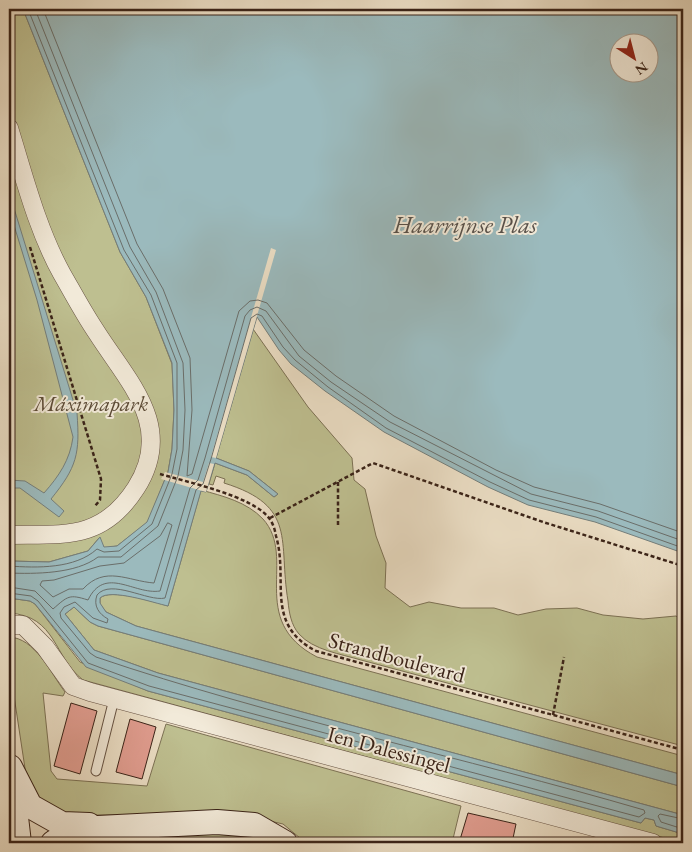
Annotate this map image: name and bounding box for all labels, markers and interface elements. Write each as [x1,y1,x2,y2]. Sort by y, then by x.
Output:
north arrow [610,32,660,82]
text: N [631,58,652,80]
water label: Haarrijnse Plas [392,209,537,240]
park label: Máximapark [32,389,148,418]
street label: Strandboulevard [325,625,469,690]
street label: Ien Dalessingel [324,719,453,780]

